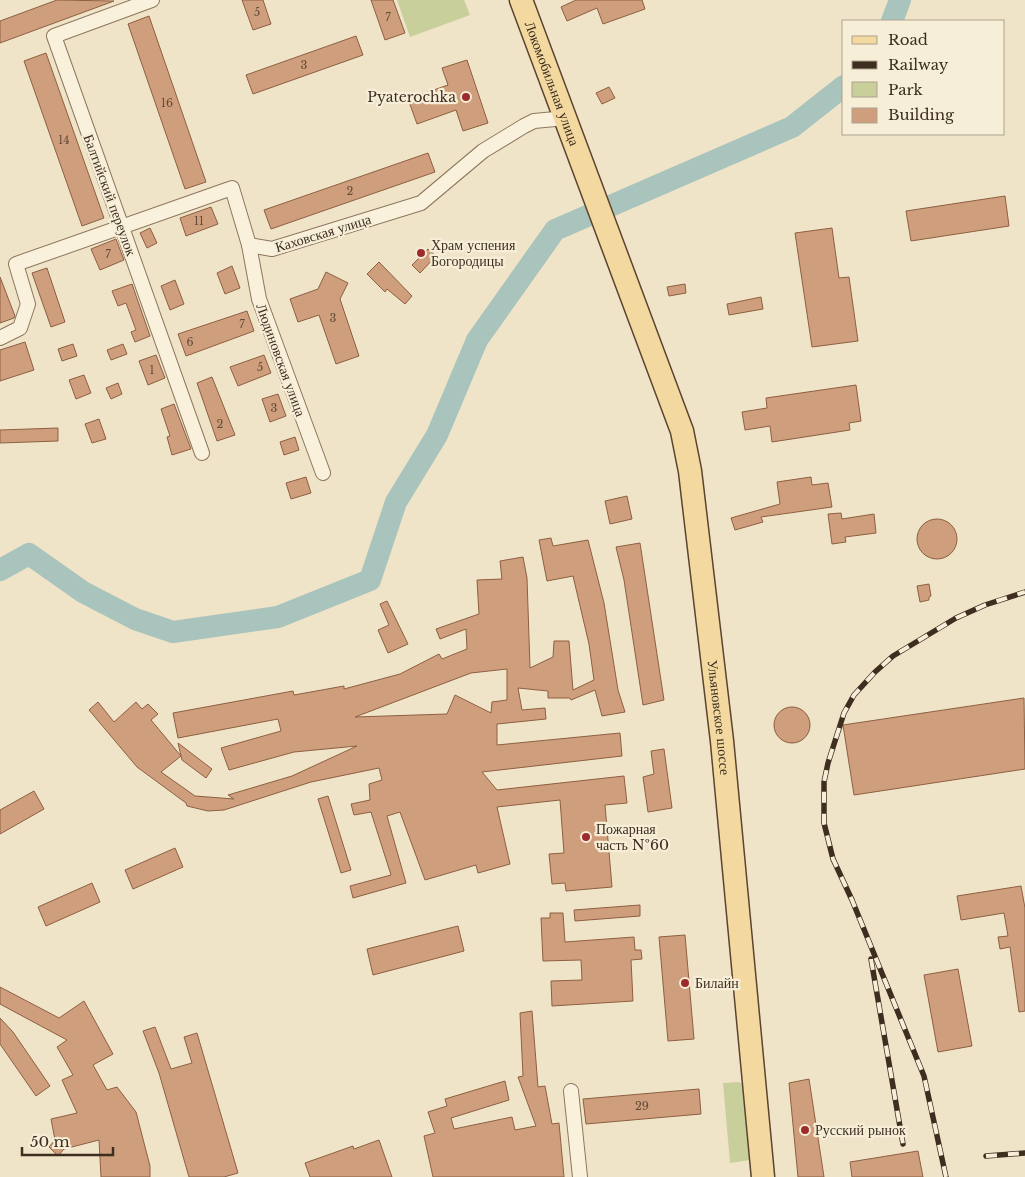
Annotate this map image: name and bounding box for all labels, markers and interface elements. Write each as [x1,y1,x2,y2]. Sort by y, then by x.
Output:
house number: 5 [254,5,260,19]
house number: 7 [385,10,391,24]
street label: Локомобильная улица [521,19,584,149]
legend [842,20,1005,135]
text: Road [888,30,928,49]
text: Railway [888,55,949,74]
house number: 3 [301,58,308,72]
text: Park [888,80,924,99]
place label: Pyaterochka [367,88,456,106]
marker: Pyaterochka [460,91,472,103]
house number: 16 [161,96,173,110]
text: Building [888,105,955,124]
street label: Балтийский переулок [80,132,140,259]
house number: 14 [58,133,70,147]
house number: 2 [347,184,354,198]
street label: Каховская улица [273,210,374,256]
house number: 11 [194,214,204,228]
place label: Храм успения Богородицы [431,236,516,270]
house number: 7 [105,247,111,261]
marker: Храм успения Богородицы [415,247,427,259]
street label: Людиновская улица [252,301,310,420]
house number: 3 [330,311,337,325]
house number: 7 [239,317,245,331]
house number: 6 [186,335,194,349]
house number: 5 [257,360,263,374]
house number: 1 [150,363,155,377]
house number: 3 [271,401,278,415]
house number: 2 [217,417,224,431]
street label: Ульяновское шоссе [703,659,734,776]
place label: Пожарная часть №60 [596,820,669,854]
marker: Пожарная часть №60 [580,831,592,843]
place label: Билайн [695,974,739,992]
marker: Билайн [679,977,691,989]
house number: 29 [635,1099,649,1113]
place label: Русский рынок [815,1121,906,1139]
scale bar [22,1124,114,1156]
marker: Русский рынок [799,1124,811,1136]
text: 50 m [30,1132,70,1151]

